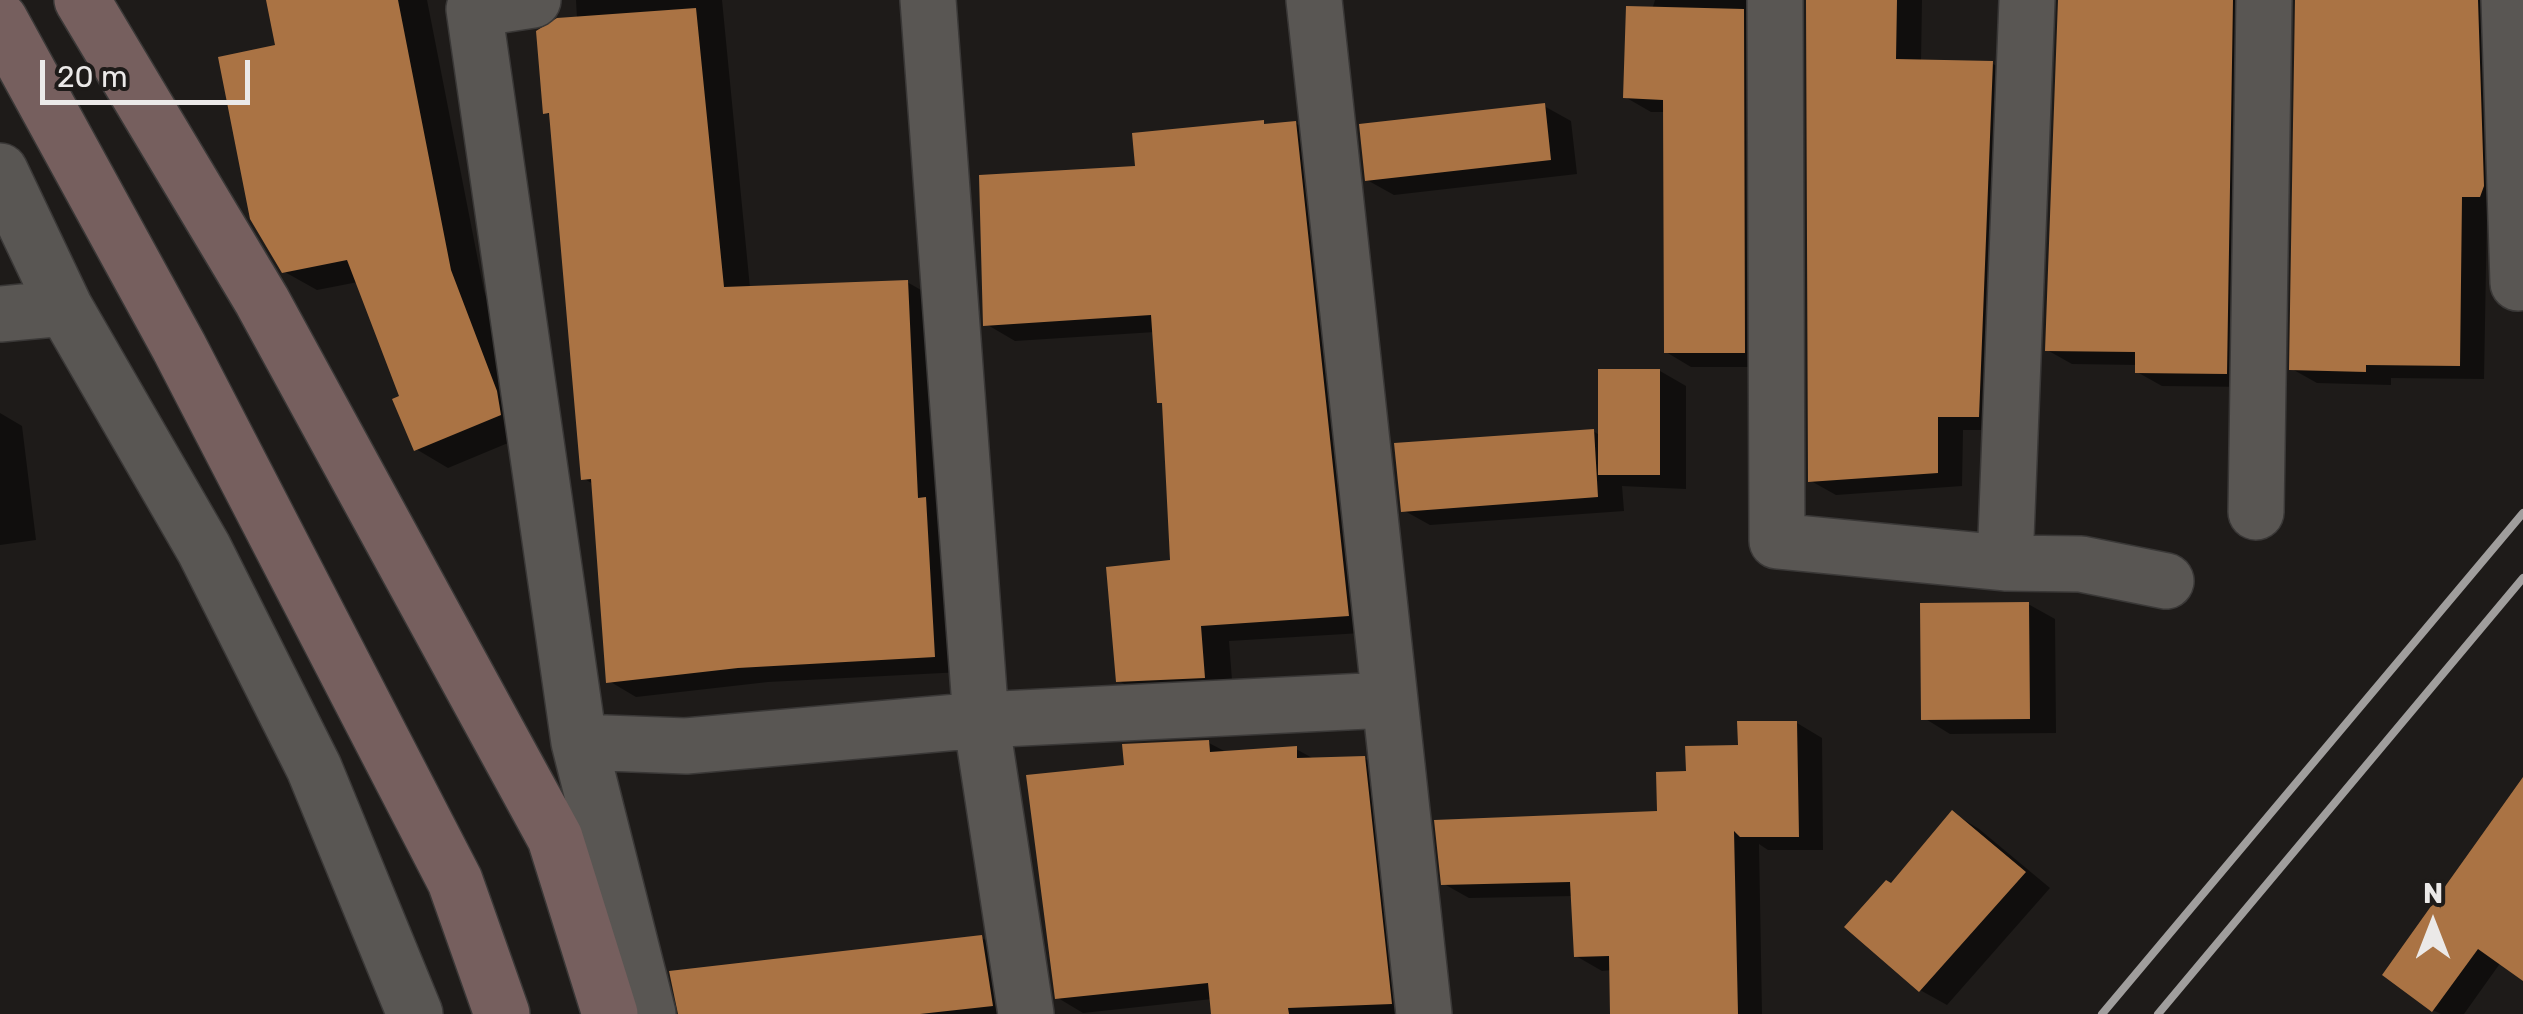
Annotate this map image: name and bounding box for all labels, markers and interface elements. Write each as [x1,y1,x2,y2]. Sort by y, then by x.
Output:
scale bar [45,40,255,102]
text: 20 m [57,59,128,95]
north arrow [2383,874,2483,974]
text: N [2423,877,2443,910]

